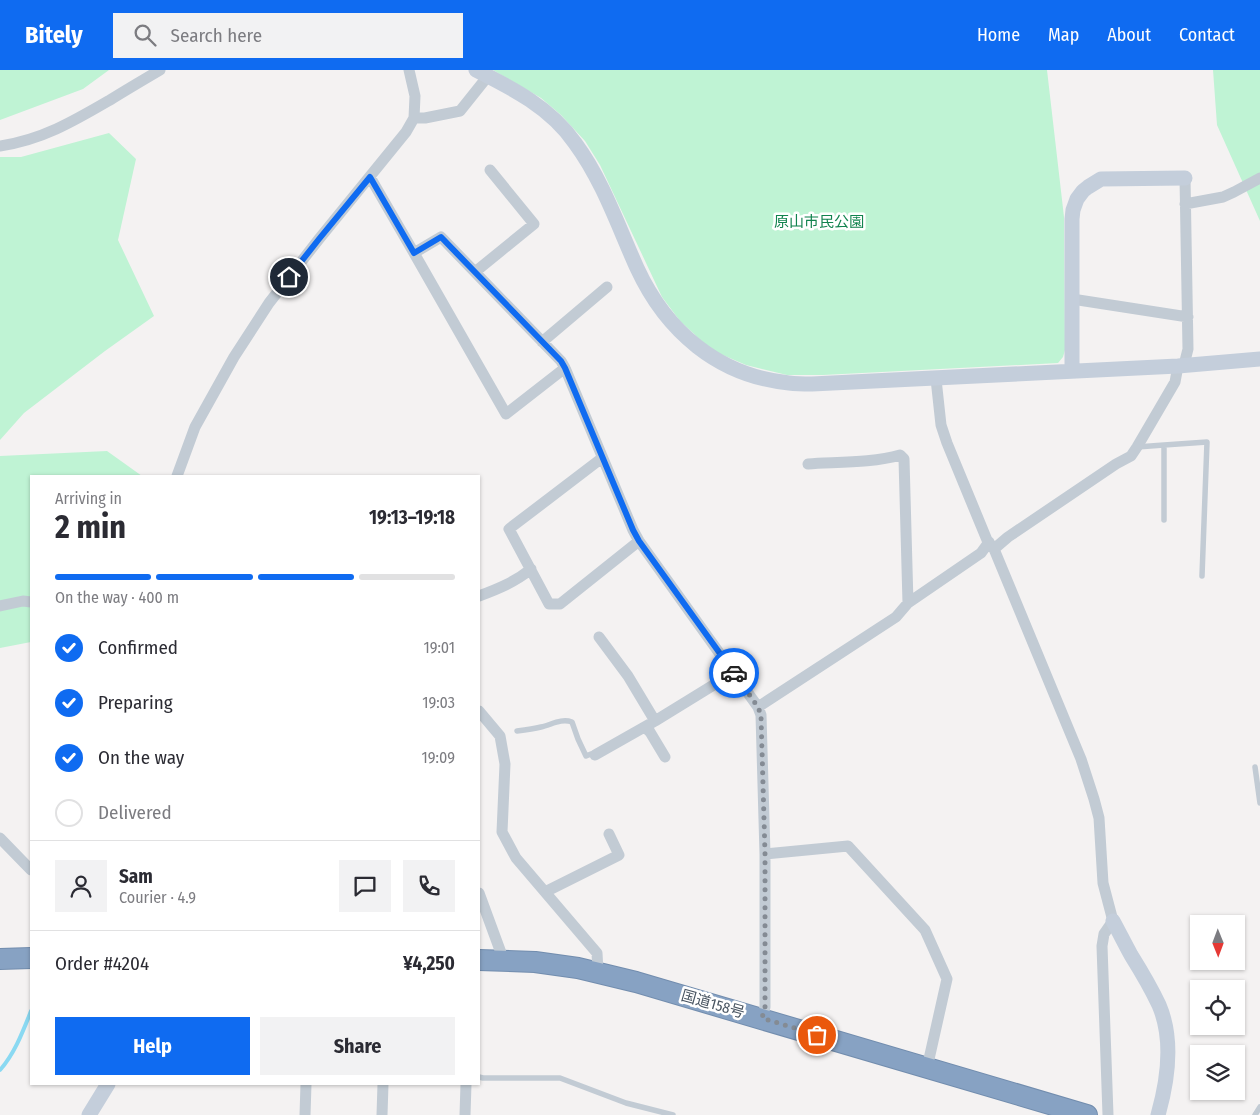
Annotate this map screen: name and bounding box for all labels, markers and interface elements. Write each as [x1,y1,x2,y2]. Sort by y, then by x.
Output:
search box [113,13,463,58]
text: Bitely [25,21,83,49]
icon: search [131,21,159,49]
text: Search here [171,24,262,47]
text: Home [977,24,1020,46]
text: Map [1048,24,1079,46]
text: About [1107,24,1151,46]
text: Contact [1179,24,1235,46]
park label: 原山市民公園 [774,213,864,231]
pin [268,256,310,298]
icon: home [275,263,303,291]
text: Arriving in [55,489,122,508]
text: 19:13–19:18 [369,506,455,529]
text: 2 min [55,508,126,546]
text: On the way · 400 m [55,588,179,607]
icon: check [55,634,83,662]
text: Confirmed [98,636,178,659]
text: 19:01 [423,638,455,657]
courier [709,648,759,698]
icon: car [720,659,748,687]
icon: check [55,689,83,717]
text: Preparing [98,691,173,714]
text: 19:03 [422,693,455,712]
icon: check [55,744,83,772]
text: On the way [98,746,184,769]
text: 19:09 [422,748,455,767]
text: Delivered [98,801,172,824]
button: person [55,860,107,912]
button: chat [339,860,391,912]
button: phone [403,860,455,912]
text: Sam [119,865,153,888]
text: Courier · 4.9 [119,888,196,907]
north arrow [1190,915,1245,970]
map controls [1190,915,1245,1100]
text: Order #4204 [55,952,149,975]
text: ¥4,250 [403,952,455,975]
button: locate [1190,980,1245,1035]
street label: 国道158号 [679,986,747,1022]
pin [796,1014,838,1056]
button: Help [55,1017,250,1075]
button: Share [260,1017,455,1075]
icon: bag [803,1021,831,1049]
button: layers [1190,1045,1245,1100]

